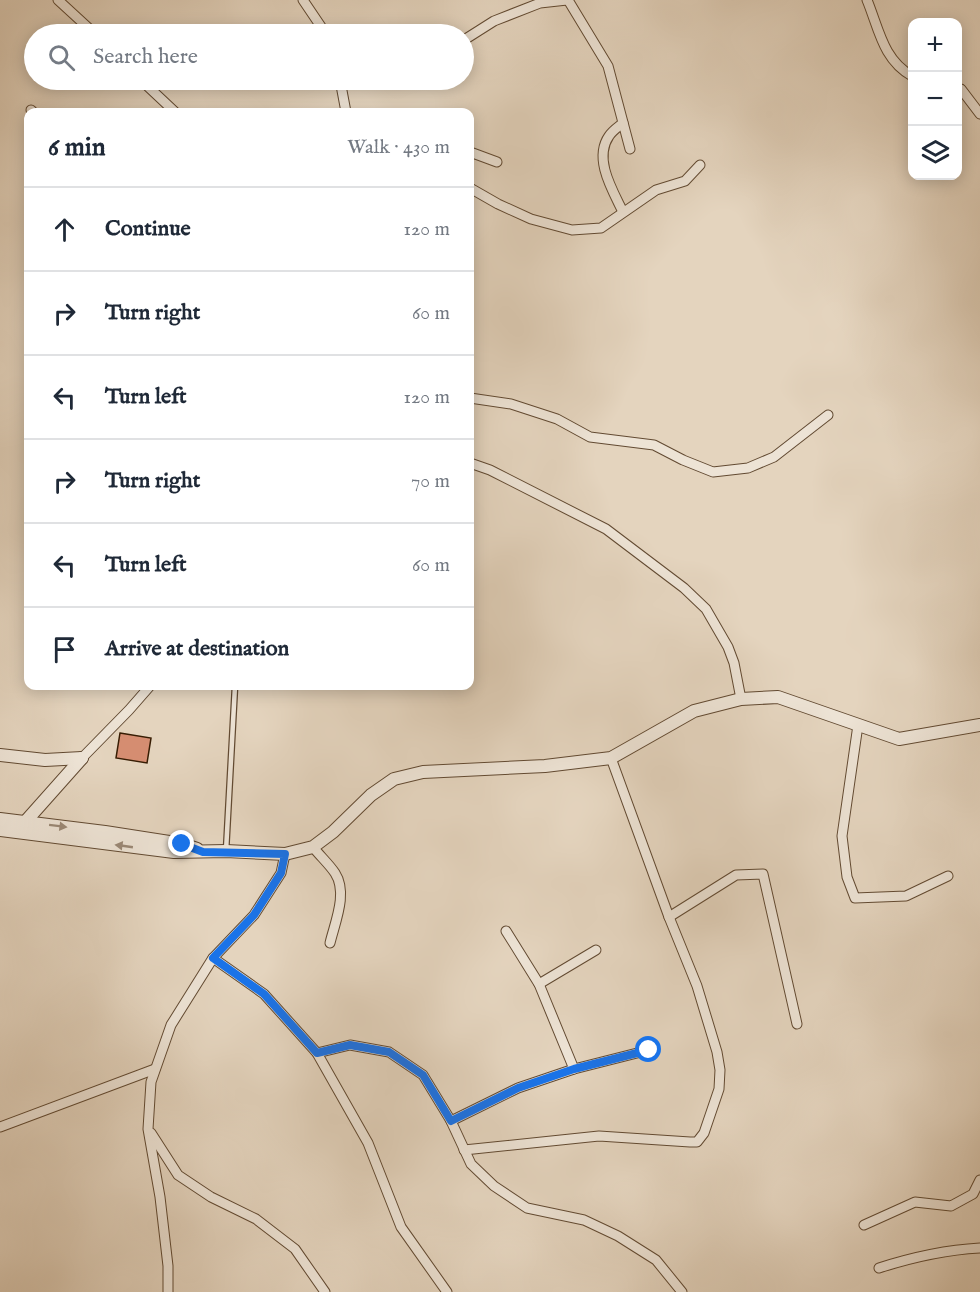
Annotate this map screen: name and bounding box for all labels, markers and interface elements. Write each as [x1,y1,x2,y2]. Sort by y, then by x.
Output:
map controls [908,18,962,180]
button: + [908,18,962,72]
search box [24,24,474,90]
icon: search [45,41,78,74]
text: Search here [93,43,198,71]
button: − [908,72,962,126]
button: layers [908,126,962,180]
text: 6 min [48,131,106,164]
text: Walk · 430 m [347,135,450,160]
icon: ahead [48,213,81,246]
text: Continue [105,215,191,243]
text: 120 m [404,217,450,242]
icon: right [48,297,81,330]
text: Turn right [105,299,200,327]
text: 60 m [412,301,450,326]
icon: left [48,381,81,414]
text: Turn left [105,383,187,411]
text: 120 m [404,385,450,410]
icon: right [48,465,81,498]
text: Turn right [105,467,200,495]
text: 70 m [411,469,450,494]
icon: left [48,549,81,582]
text: Turn left [105,551,187,579]
text: 60 m [412,553,450,578]
icon: arrive [48,633,81,666]
text: Arrive at destination [105,635,289,663]
one-way arrow [49,821,68,830]
route end [168,830,194,856]
one-way arrow [114,841,133,850]
route start [635,1036,661,1062]

